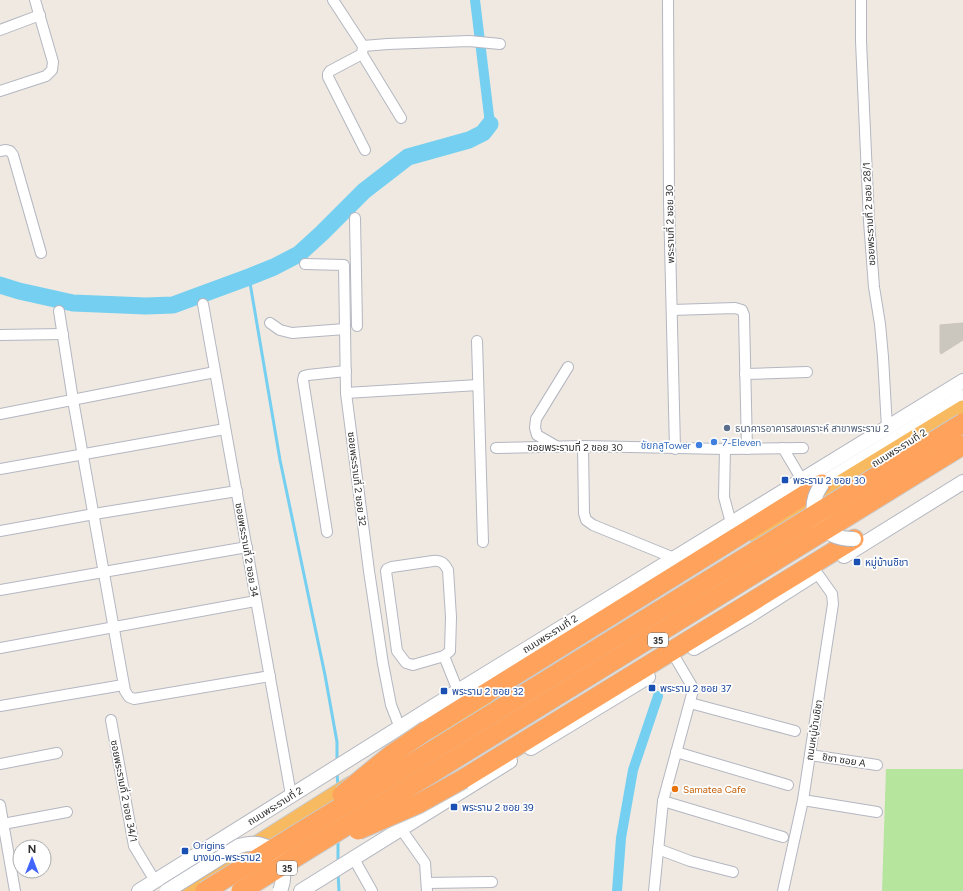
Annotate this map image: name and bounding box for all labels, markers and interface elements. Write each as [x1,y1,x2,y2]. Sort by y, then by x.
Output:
street label: ซอยพระรามที่ 2 ซอย 28/1 [859,162,878,266]
street label: พระรามที่ 2 ซอย 30 [662,185,677,263]
place label: ธนาคารอาคารสงเคราะห์ สาขาพระราม 2 [735,422,889,435]
marker: ธนาคารอาคารสงเคราะห์ สาขาพระราม 2 [722,423,732,433]
street label: ถนนพระรามที่ 2 [868,425,929,470]
street label: ซอยพระรามที่ 2 ซอย 32 [345,431,370,527]
place label: 7-Eleven [722,436,762,449]
marker: 7-Eleven [709,437,719,447]
place label: ชัยกลูTower [641,439,692,452]
street label: ซอยพระรามที่ 2 ซอย 30 [527,440,623,454]
marker: ชัยกลูTower [694,440,704,450]
place label: พระราม 2 ซอย 30 [793,474,865,487]
marker: พระราม 2 ซอย 30 [780,475,790,485]
street label: ซอยพระรามที่ 2 ซอย 34 [232,502,263,598]
place label: หมู่บ้านชิชา [865,556,908,569]
marker: หมู่บ้านชิชา [852,557,862,567]
street label: ถนนพระรามที่ 2 [519,611,580,656]
road number: 35 [648,633,668,647]
place label: พระราม 2 ซอย 37 [660,682,732,695]
marker: พระราม 2 ซอย 37 [647,683,657,693]
place label: พระราม 2 ซอย 32 [452,685,524,698]
marker: พระราม 2 ซอย 32 [439,686,449,696]
street label: ถนนหมู่บ้านชิชา [803,699,825,761]
street label: ซอยพระรามที่ 2 ซอย 34/1 [108,739,141,843]
street label: ชิชา ซอย A [821,750,867,770]
street label: ถนนพระรามที่ 2 [244,783,305,828]
place label: Samatea Cafe [683,783,747,796]
marker: Samatea Cafe [670,784,680,794]
place label: พระราม 2 ซอย 39 [462,801,534,814]
marker: พระราม 2 ซอย 39 [449,802,459,812]
north arrow [12,839,52,879]
place label: Origins บางมด-พระราม2 [193,839,261,864]
text: N [28,843,36,856]
marker: Origins บางมด-พระราม2 [180,846,190,856]
road number: 35 [277,861,297,875]

